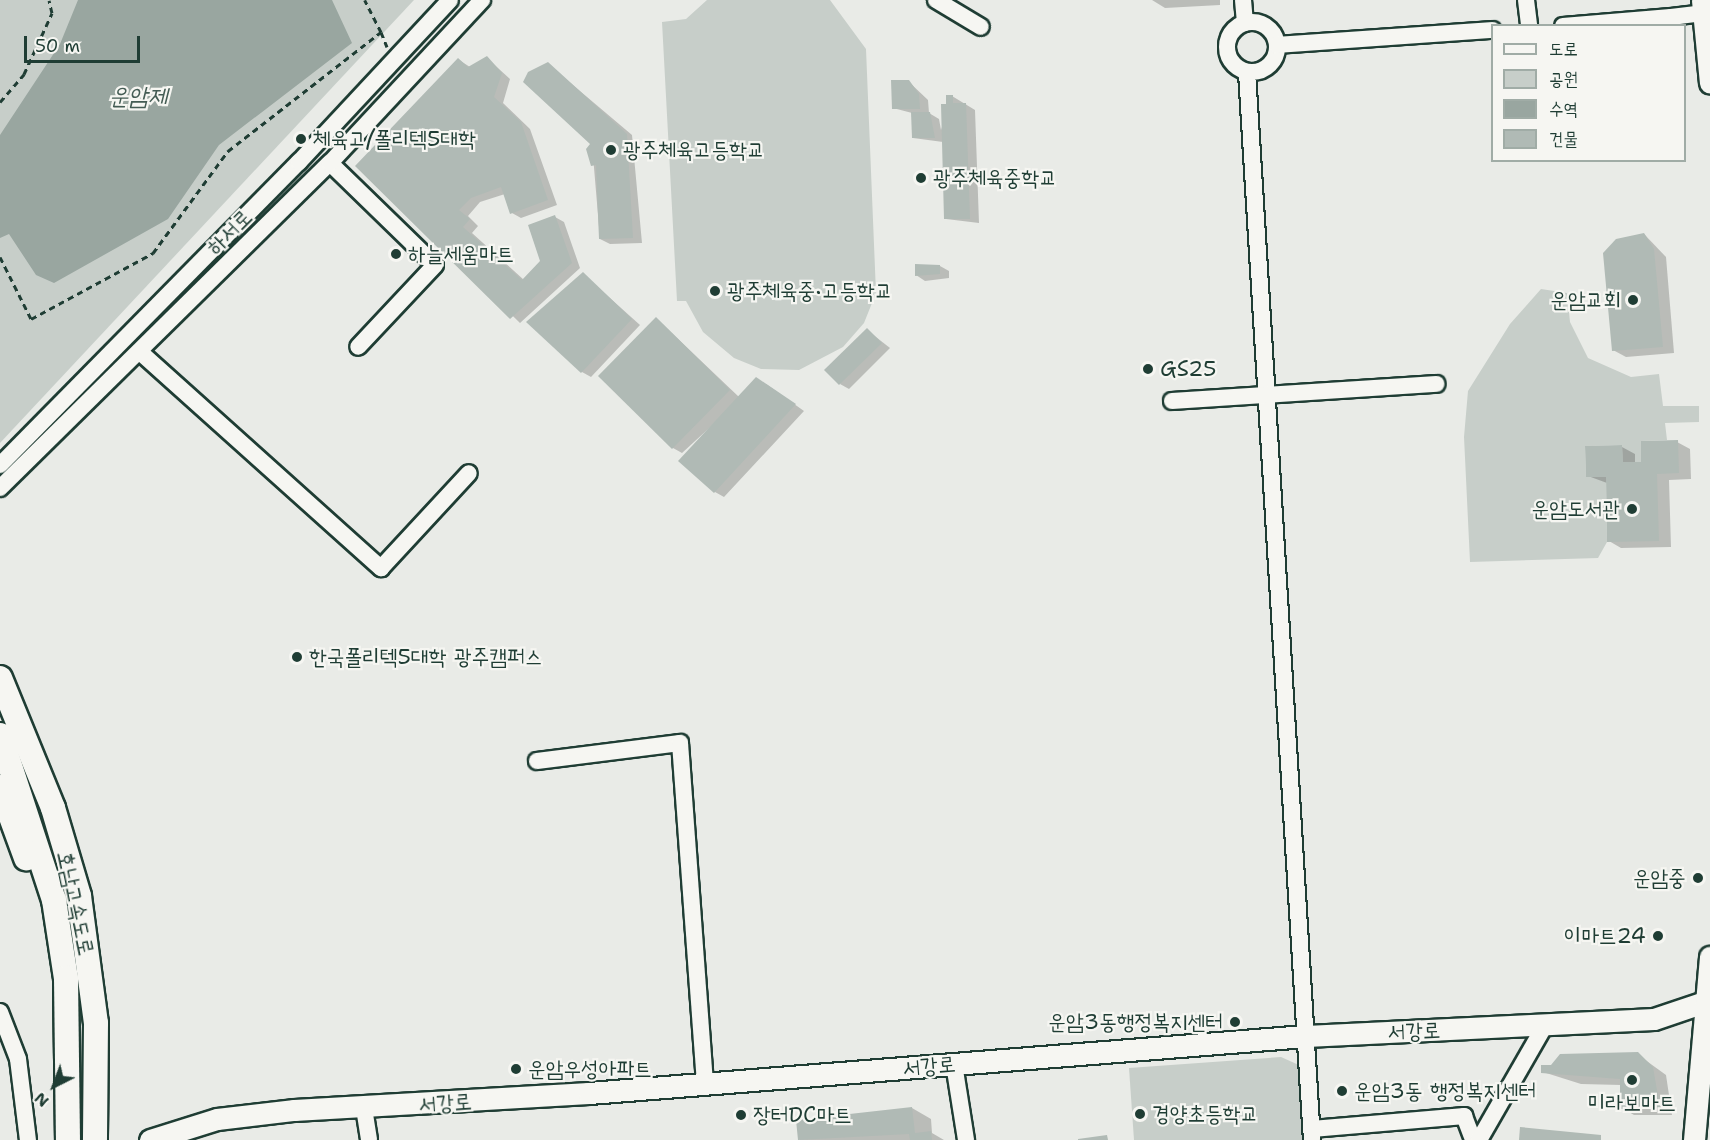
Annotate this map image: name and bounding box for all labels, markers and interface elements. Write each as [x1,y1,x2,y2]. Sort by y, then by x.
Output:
scale bar [27,24,142,62]
legend [1491,24,1686,162]
text: 50 m [35,34,80,58]
text: 도로 [1549,37,1578,61]
text: 공원 [1549,67,1578,91]
water label: 운암제 [109,83,167,111]
text: 수역 [1549,97,1578,121]
place label: 체육고/폴리텍5대학 [313,126,476,152]
text: 건물 [1549,127,1578,151]
marker: 체육고/폴리텍5대학 [294,132,308,146]
place label: 광주체육고등학교 [623,137,765,163]
marker: 광주체육고등학교 [604,143,618,157]
place label: 광주체육중학교 [933,165,1057,191]
marker: 광주체육중학교 [914,171,928,185]
street label: 하서로 [201,204,257,260]
place label: 하늘세움마트 [408,241,514,267]
marker: 하늘세움마트 [389,247,403,261]
place label: 광주체육중·고등학교 [727,278,893,304]
marker: 광주체육중·고등학교 [708,284,722,298]
place label: 운암교회 [1550,287,1621,313]
marker: 운암교회 [1626,293,1640,307]
place label: GS25 [1160,356,1217,382]
marker: GS25 [1141,362,1155,376]
place label: 운암도서관 [1531,496,1620,522]
marker: 운암도서관 [1625,502,1639,516]
place label: 한국폴리텍5대학 광주캠퍼스 [309,644,542,670]
marker: 한국폴리텍5대학 광주캠퍼스 [290,650,304,664]
street label: 호남고속도로 [52,848,100,958]
place label: 운암중 [1633,865,1686,891]
marker: 운암중 [1691,871,1705,885]
place label: 이마트24 [1564,923,1646,949]
marker: 이마트24 [1651,929,1665,943]
place label: 운암3동행정복지센터 [1048,1009,1223,1035]
marker: 운암3동행정복지센터 [1228,1015,1242,1029]
street label: 서강로 [1387,1017,1441,1045]
street label: 서강로 [901,1051,957,1081]
north arrow [24,1056,84,1116]
place label: 운암우성아파트 [528,1056,652,1082]
marker: 운암우성아파트 [509,1062,523,1076]
marker: 미라보마트 [1625,1073,1639,1087]
place label: 운암3동 행정복지센터 [1354,1078,1536,1104]
marker: 운암3동 행정복지센터 [1335,1084,1349,1098]
text: N [30,1088,53,1112]
street label: 서강로 [418,1088,472,1118]
place label: 미라보마트 [1588,1090,1676,1116]
place label: 경양초등학교 [1152,1101,1258,1127]
place label: 장터DC마트 [753,1102,852,1128]
marker: 경양초등학교 [1133,1107,1147,1121]
marker: 장터DC마트 [734,1108,748,1122]

